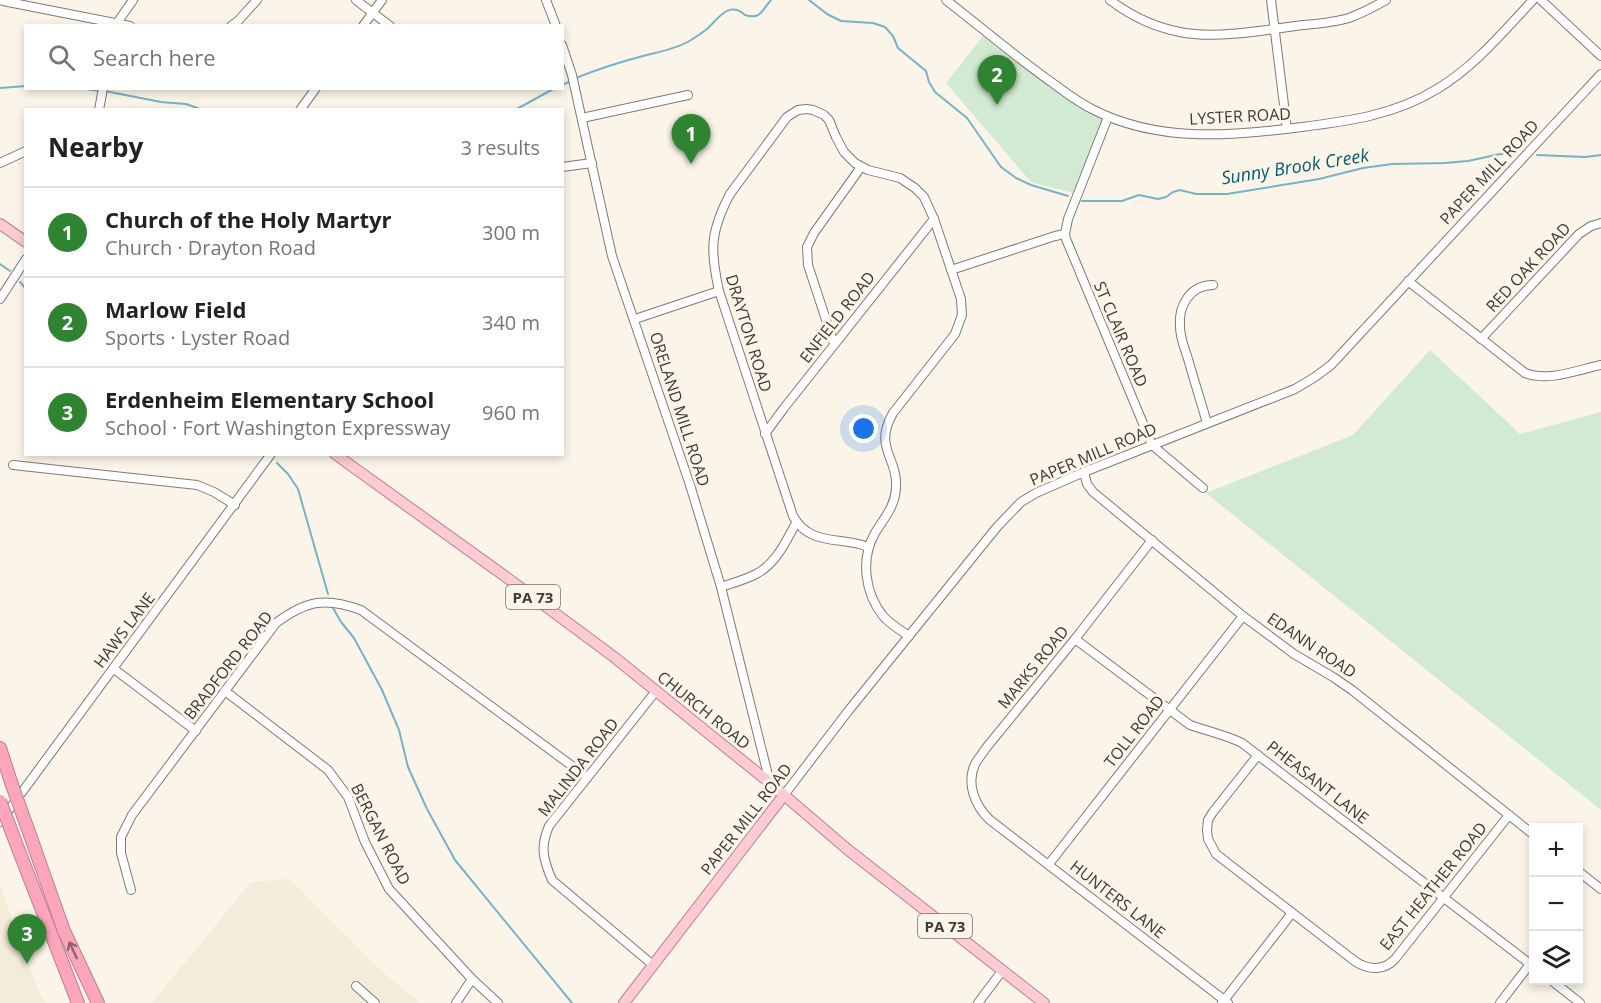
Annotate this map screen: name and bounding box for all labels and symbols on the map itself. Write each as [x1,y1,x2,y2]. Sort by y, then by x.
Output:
pin: 2 [978,56,1016,105]
street label: LYSTER ROAD [1189,102,1291,130]
pin: 1 [672,114,710,164]
street label: PAPER MILL ROAD [1435,115,1543,229]
water label: Sunny Brook Creek [1219,142,1372,190]
street label: RED OAK ROAD [1481,217,1575,317]
street label: ENFIELD ROAD [794,267,880,367]
street label: DRAYTON ROAD [721,271,777,395]
street label: ST CLAIR ROAD [1089,278,1153,390]
street label: ORELAND MILL ROAD [645,329,715,489]
your location [849,414,878,443]
street label: PAPER MILL ROAD [1026,417,1160,491]
road number: PA 73 [506,585,560,609]
street label: HAWS LANE [88,588,160,672]
street label: BRADFORD ROAD [179,606,277,724]
street label: EDANN ROAD [1263,607,1361,683]
street label: MARKS ROAD [993,621,1073,713]
street label: CHURCH ROAD [653,666,755,754]
street label: TOLL ROAD [1099,690,1169,772]
street label: MALINDA ROAD [533,713,623,821]
street label: PHEASANT LANE [1262,735,1374,829]
street label: PAPER MILL ROAD [695,759,797,879]
street label: BERGAN ROAD [346,780,416,888]
street label: EAST HEATHER ROAD [1374,817,1492,955]
street label: HUNTERS LANE [1066,855,1170,943]
pin: 3 [8,914,46,964]
road number: PA 73 [918,914,972,938]
one-way arrow [66,942,78,960]

